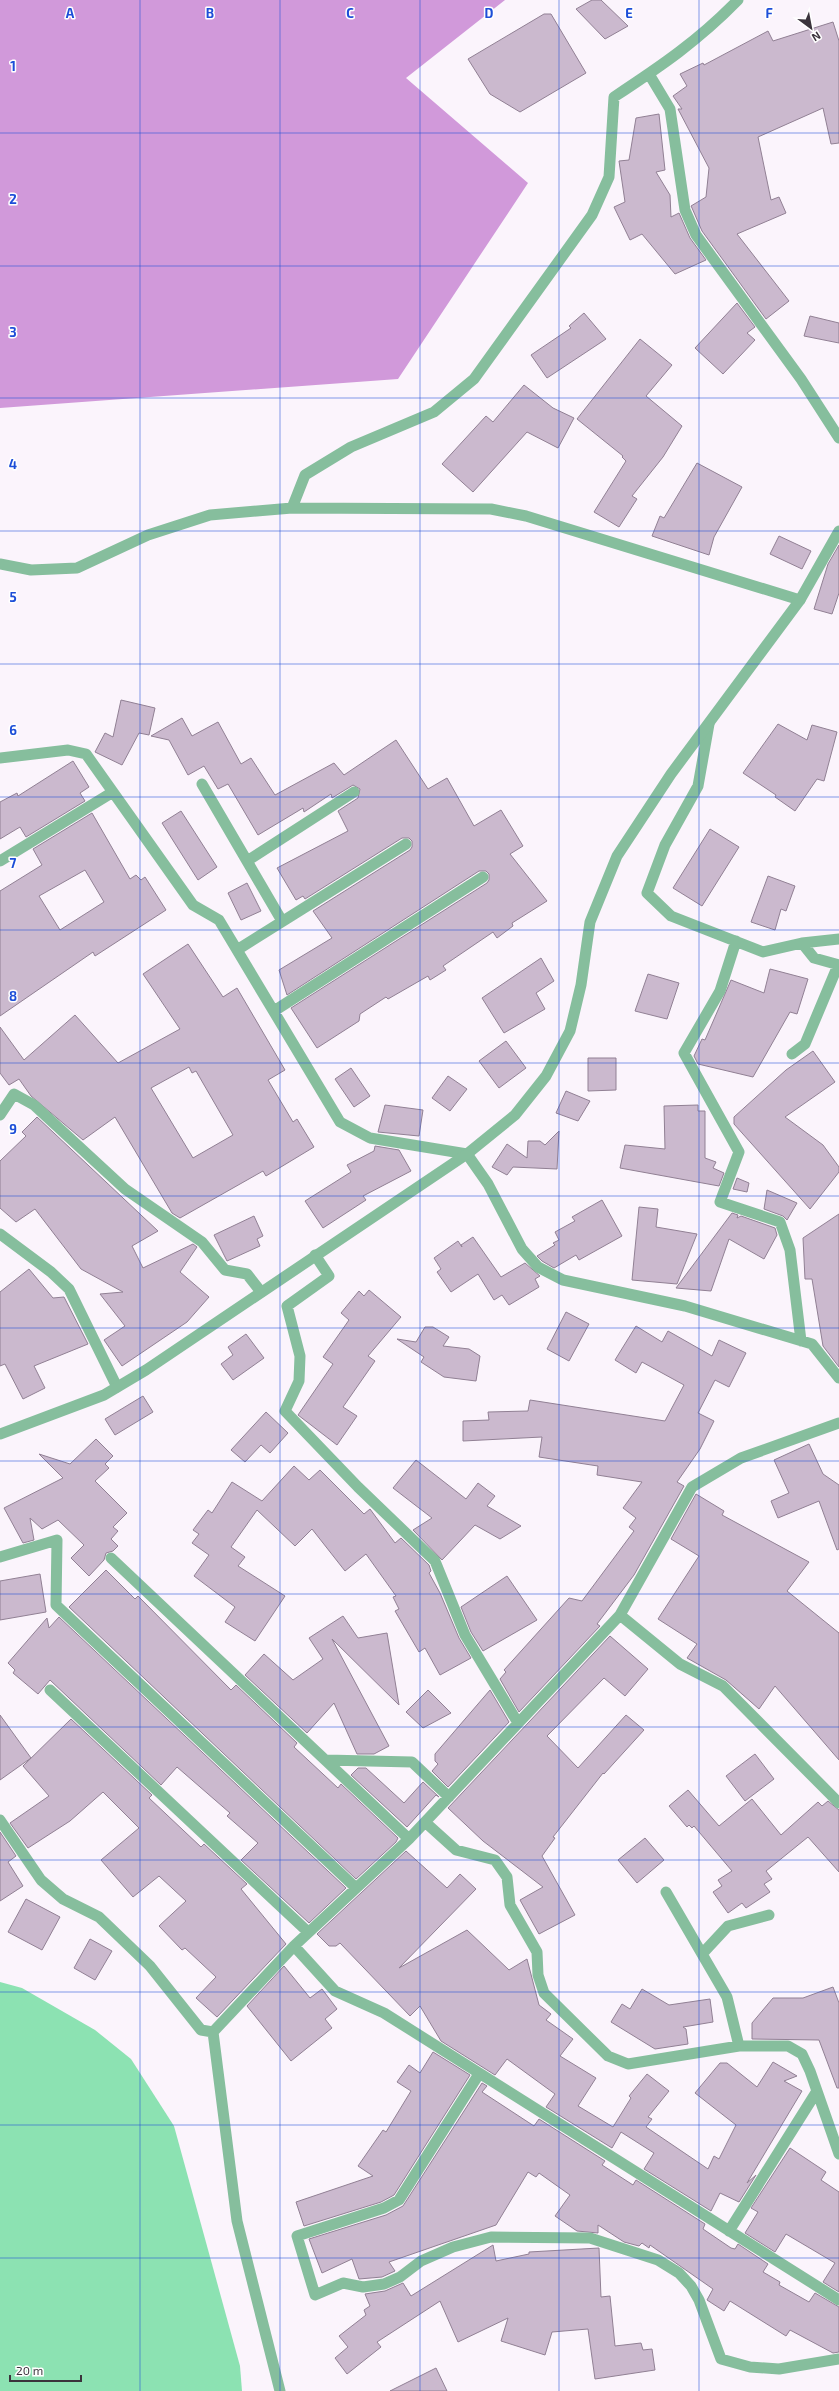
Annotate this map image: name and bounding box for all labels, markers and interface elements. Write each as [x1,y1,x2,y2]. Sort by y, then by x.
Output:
text: A [66,5,75,21]
text: B [206,5,214,21]
text: C [346,5,354,21]
text: D [485,5,494,21]
text: E [625,5,633,21]
text: F [765,5,773,21]
north arrow [791,8,831,48]
text: N [810,29,823,45]
text: 1 [10,58,16,74]
text: 2 [9,191,17,207]
text: 3 [9,324,17,340]
text: 4 [9,456,17,472]
text: 5 [9,589,17,605]
text: 6 [9,722,17,738]
text: 7 [10,855,17,871]
text: 8 [9,988,17,1004]
text: 9 [9,1121,17,1137]
scale bar [10,2357,81,2383]
text: 20 m [16,2363,43,2377]

